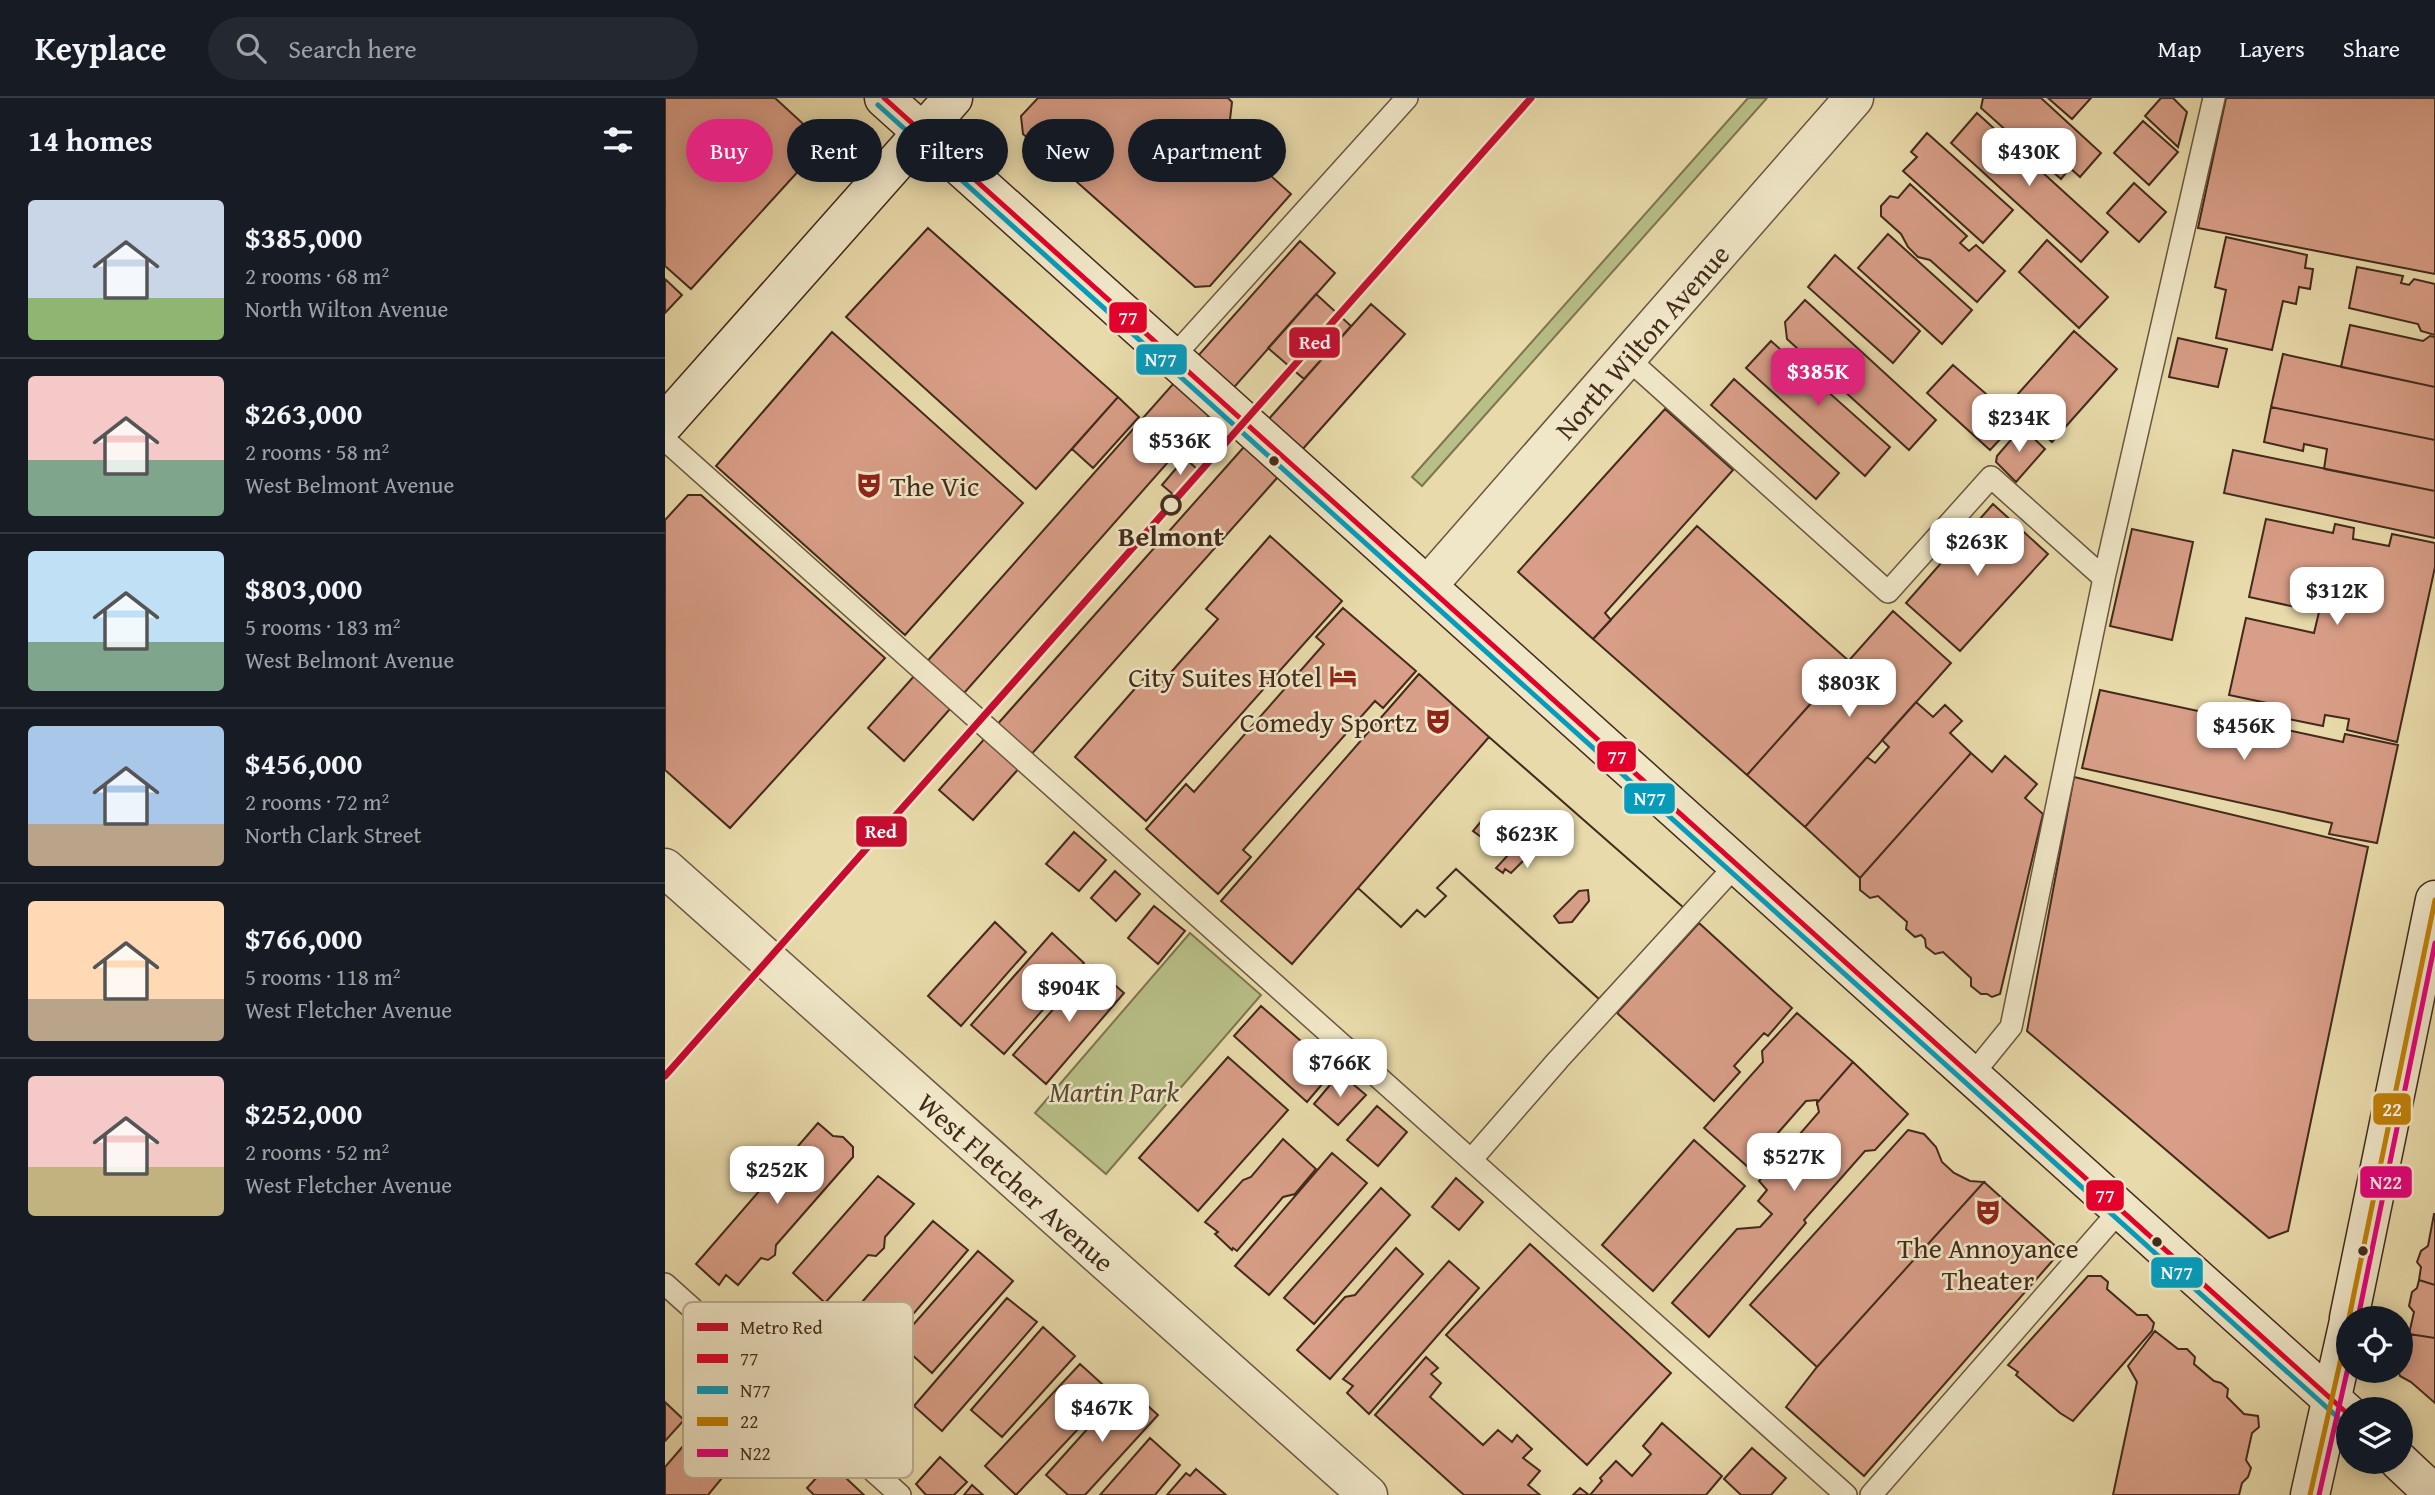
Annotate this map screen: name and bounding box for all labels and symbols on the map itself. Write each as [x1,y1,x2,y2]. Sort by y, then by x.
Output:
pin: $430K [1980,129,2078,188]
street label: North Wilton Avenue [1544,234,1738,448]
line badge: 77 [1108,301,1148,334]
text: 77 [1118,303,1138,331]
line badge: Red [1288,326,1341,359]
text: Red [1299,328,1331,356]
line badge: N77 [1135,343,1188,376]
text: N77 [1145,345,1177,373]
pin: $385K [1769,348,1867,408]
pin: $234K [1970,394,2068,454]
pin: $536K [1131,418,1229,477]
unlabelled marker [1267,454,1281,468]
place label: The Vic [890,465,979,506]
theatre icon: The Vic [854,470,884,500]
marker: Belmont [1161,495,1181,515]
place label: Belmont [1118,515,1224,556]
pin: $263K [1928,518,2026,578]
pin: $312K [2288,568,2386,627]
place label: City Suites Hotel [1128,656,1322,697]
pin: $803K [1800,660,1898,719]
hotel icon: City Suites Hotel [1328,661,1358,691]
place label: Comedy Sportz [1240,701,1417,742]
pin: $456K [2195,702,2293,762]
theatre icon: Comedy Sportz [1423,706,1453,736]
line badge: 77 [1596,740,1637,773]
text: 77 [1607,742,1627,770]
line badge: N77 [1623,782,1676,815]
text: N77 [1634,784,1666,812]
pin: $623K [1478,810,1576,870]
line badge: Red [855,815,908,848]
text: Red [865,817,897,845]
pin: $904K [1020,964,1118,1024]
pin: $766K [1291,1040,1389,1099]
park label: Martin Park [1049,1071,1179,1112]
street label: West Fletcher Avenue [909,1082,1124,1281]
line badge: 22 [2372,1092,2412,1126]
text: 22 [2382,1095,2402,1123]
pin: $527K [1745,1134,1843,1193]
pin: $252K [728,1146,826,1206]
line badge: N22 [2359,1165,2413,1199]
text: N22 [2370,1168,2402,1196]
line badge: 77 [2085,1179,2125,1212]
text: 77 [2095,1181,2115,1209]
theatre icon: The Annoyance Theater [1973,1197,2003,1227]
place label: The Annoyance Theater [1897,1227,2079,1300]
unlabelled marker [2150,1235,2164,1249]
unlabelled marker [2356,1244,2370,1258]
line badge: N77 [2150,1256,2204,1289]
text: N77 [2161,1258,2193,1286]
legend [683,1302,913,1478]
text: Metro Red [740,1313,823,1341]
text: 77 [740,1344,758,1372]
text: N77 [740,1376,771,1404]
pin: $467K [1053,1384,1151,1444]
text: 22 [740,1407,758,1435]
text: N22 [740,1439,771,1467]

